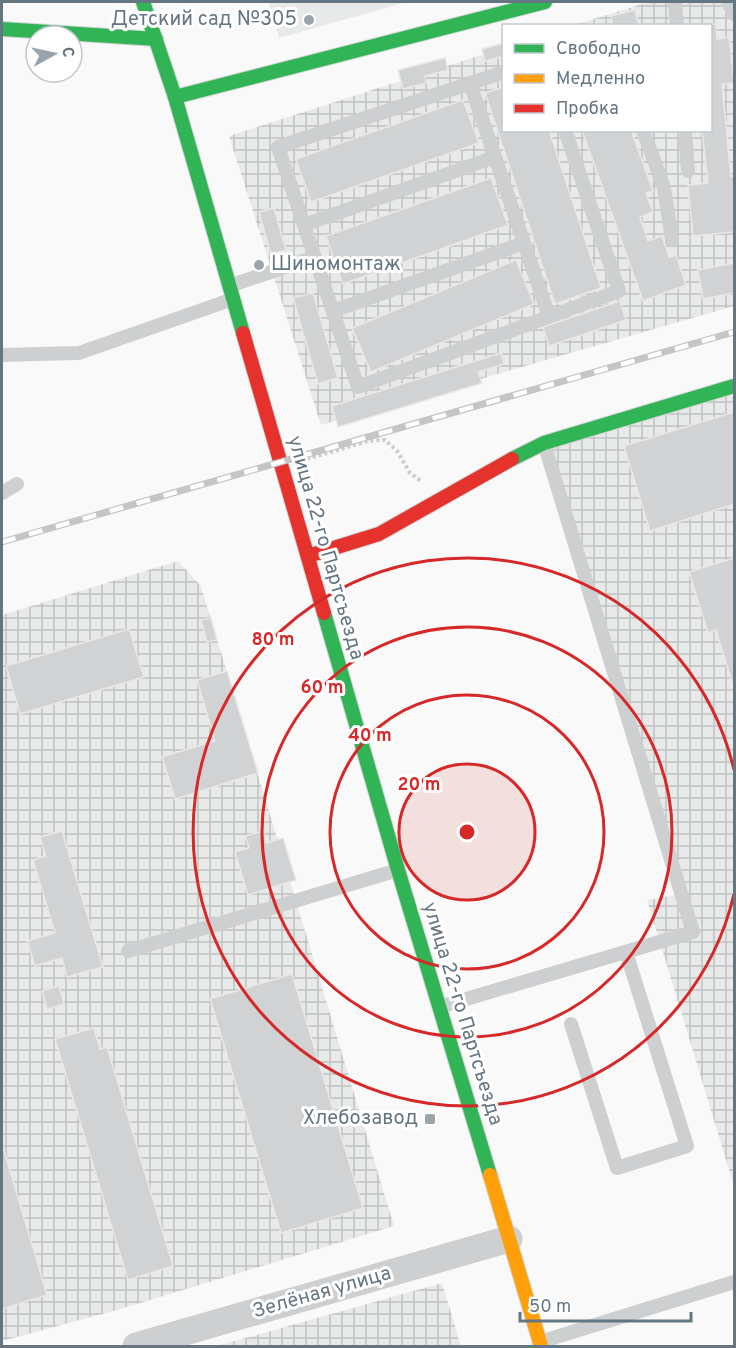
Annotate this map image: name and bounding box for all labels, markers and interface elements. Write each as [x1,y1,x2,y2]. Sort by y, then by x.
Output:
place label: Детский сад №305 [111,7,297,33]
marker: Детский сад №305 [302,13,316,27]
north arrow [24,24,84,84]
legend [502,24,712,132]
text: Свободно [556,38,641,61]
text: С [56,46,77,59]
text: Медленно [556,68,645,91]
text: Пробка [556,98,619,121]
place label: Шиномонтаж [271,252,401,278]
marker: Шиномонтаж [252,258,266,272]
street label: улица 22-го Партсъезда [281,433,369,663]
text: 80 m [251,629,295,652]
text: 60 m [300,677,344,700]
text: 40 m [348,725,392,748]
text: 20 m [397,774,441,797]
centre of rings [457,822,477,842]
street label: улица 22-го Партсъезда [416,899,508,1129]
place label: Хлебозавод [303,1106,418,1132]
marker: Хлебозавод [423,1112,437,1126]
street label: Зелёная улица [250,1261,394,1325]
scale bar [520,1285,691,1323]
text: 50 m [529,1296,571,1319]

